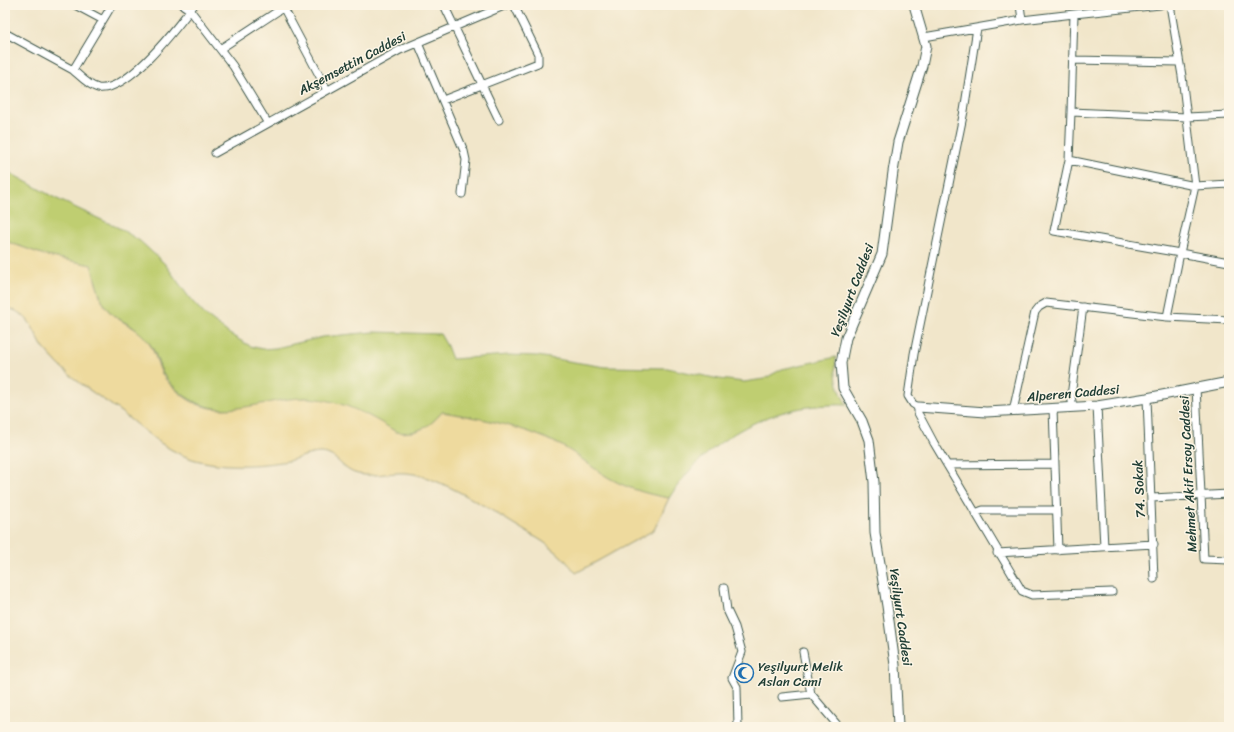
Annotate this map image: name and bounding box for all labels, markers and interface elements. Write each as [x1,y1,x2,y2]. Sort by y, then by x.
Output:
street label: Akşemsettin Caddesi [293,25,410,102]
street label: Yeşilyurt Caddesi [824,240,881,340]
street label: Alperen Caddesi [1025,377,1121,409]
street label: Mehmet Akif Ersoy Caddesi [1172,395,1204,553]
street label: 74. Sokak [1126,459,1152,519]
street label: Yeşilyurt Caddesi [883,567,919,668]
place label: Yeşilyurt Melik Aslan Cami [757,655,843,693]
mosque icon: Yeşilyurt Melik Aslan Cami [733,662,755,684]

